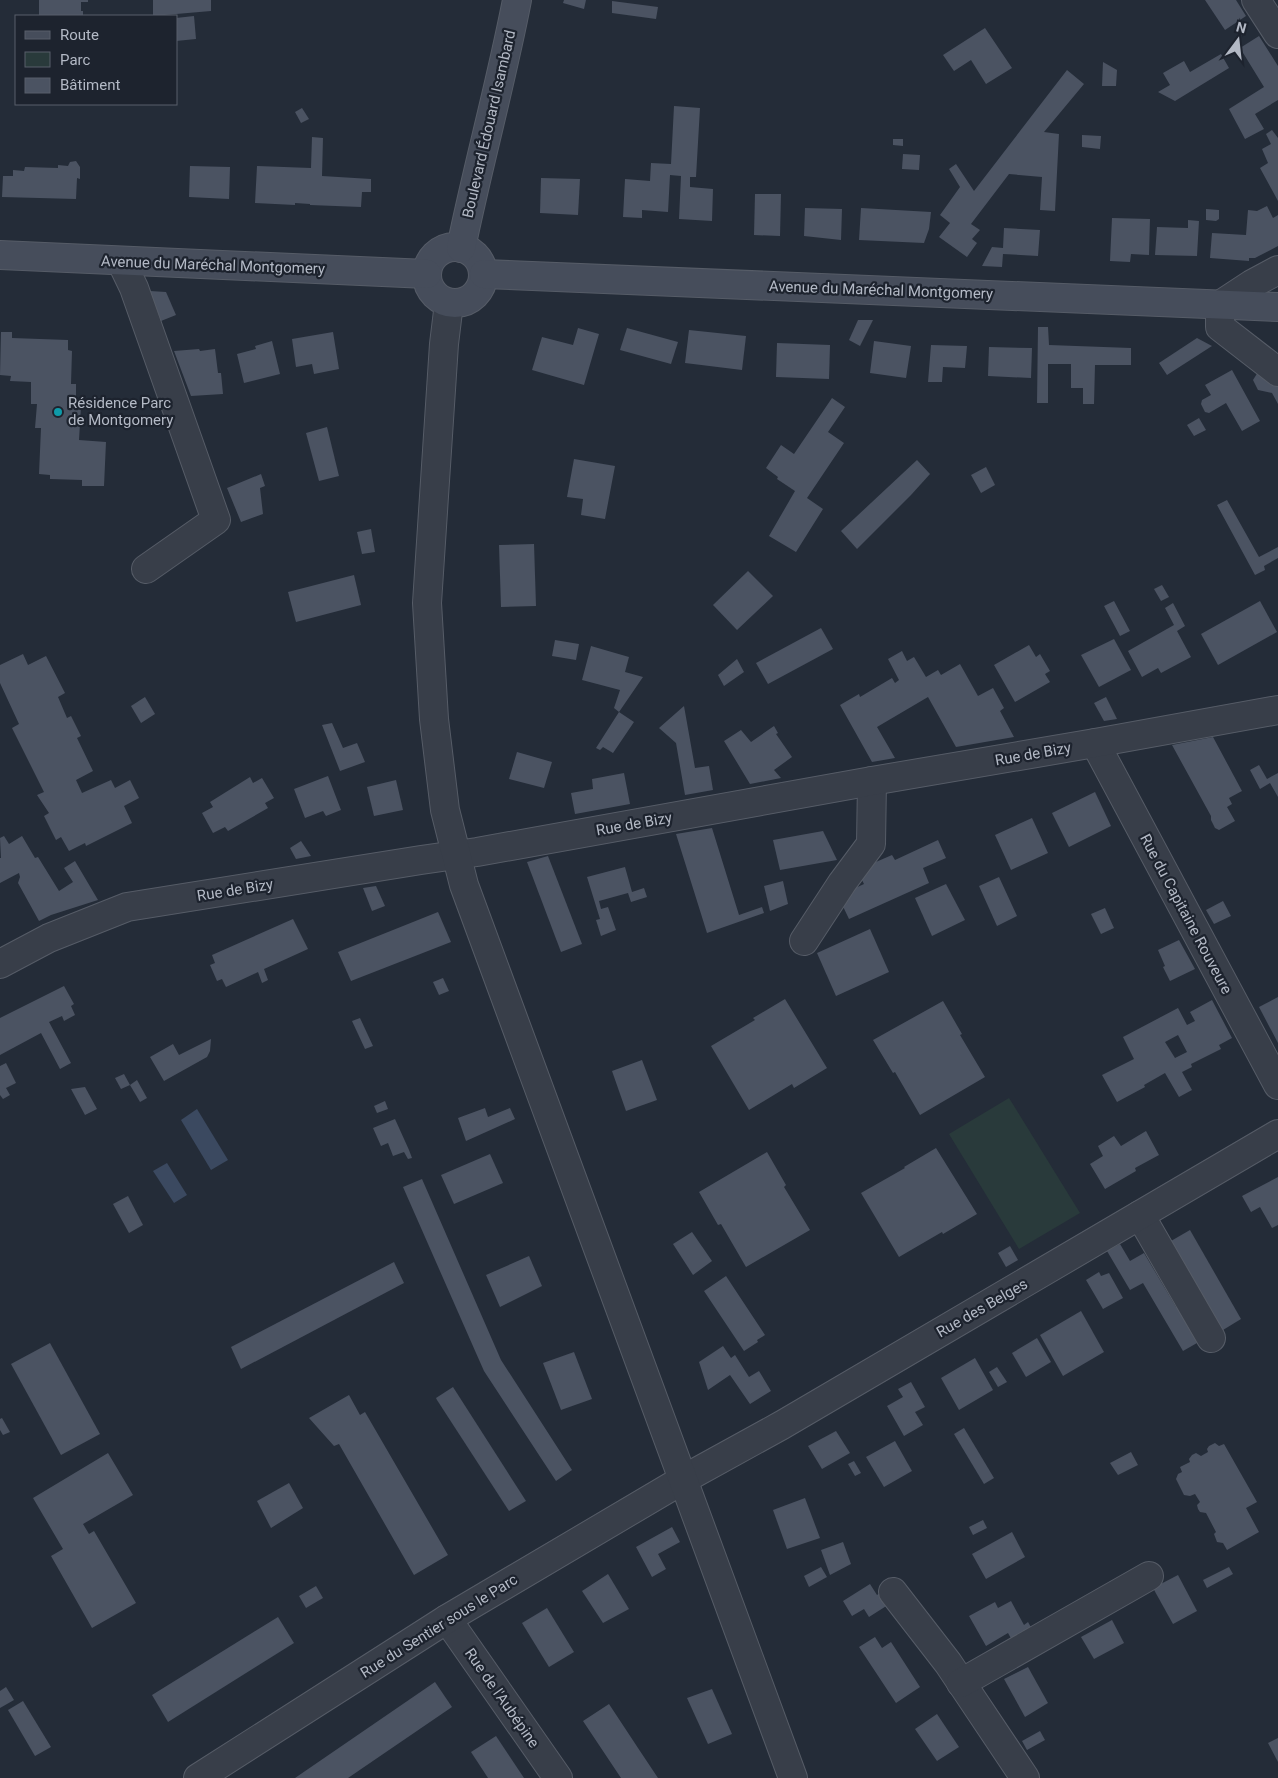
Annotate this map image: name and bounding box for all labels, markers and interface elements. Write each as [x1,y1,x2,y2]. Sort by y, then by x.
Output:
legend [15,15,178,105]
north arrow [1213,15,1263,65]
text: N [1235,18,1248,36]
text: Route [60,26,99,44]
street label: Boulevard Édouard Isambard [459,28,519,220]
text: Parc [60,51,90,69]
text: Bâtiment [60,76,120,94]
street label: Avenue du Maréchal Montgomery [101,252,325,278]
street label: Avenue du Maréchal Montgomery [769,277,993,303]
place label: Résidence Parc de Montgomery [68,394,173,429]
marker: Résidence Parc de Montgomery [52,406,64,418]
street label: Rue de Bizy [994,738,1072,770]
street label: Rue de Bizy [595,808,673,840]
street label: Rue du Capitaine Rouveure [1136,831,1236,997]
street label: Rue de Bizy [196,875,274,905]
street label: Rue des Belges [933,1275,1031,1341]
street label: Rue du Sentier sous le Parc [357,1570,521,1682]
street label: Rue de l'Aubépine [461,1645,543,1751]

